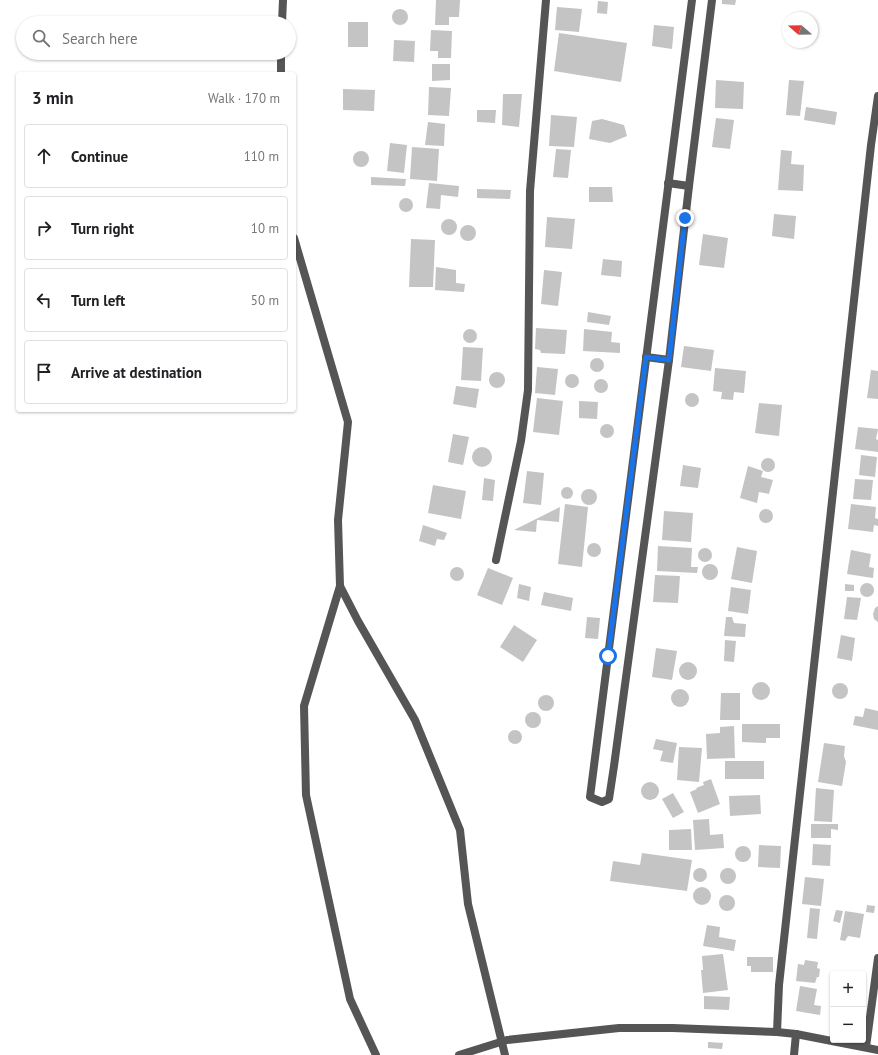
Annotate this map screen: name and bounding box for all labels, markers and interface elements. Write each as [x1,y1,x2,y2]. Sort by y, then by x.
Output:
north arrow [782,12,818,48]
search box [16,16,296,60]
icon: search [30,27,52,49]
text: Search here [62,29,138,48]
text: 3 min [32,87,73,109]
text: Walk · 170 m [208,90,280,107]
icon: ahead [33,145,55,167]
text: Continue [71,147,128,166]
text: 110 m [244,148,279,165]
route end [676,209,694,227]
icon: right [33,217,55,239]
text: Turn right [71,219,134,238]
text: 10 m [251,220,279,237]
icon: left [33,289,55,311]
text: Turn left [71,291,125,310]
text: 50 m [251,292,279,309]
icon: arrive [33,361,55,383]
text: Arrive at destination [71,363,202,382]
route start [599,647,617,665]
map controls [830,971,866,1043]
button: + [830,971,866,1007]
button: − [830,1007,866,1043]

